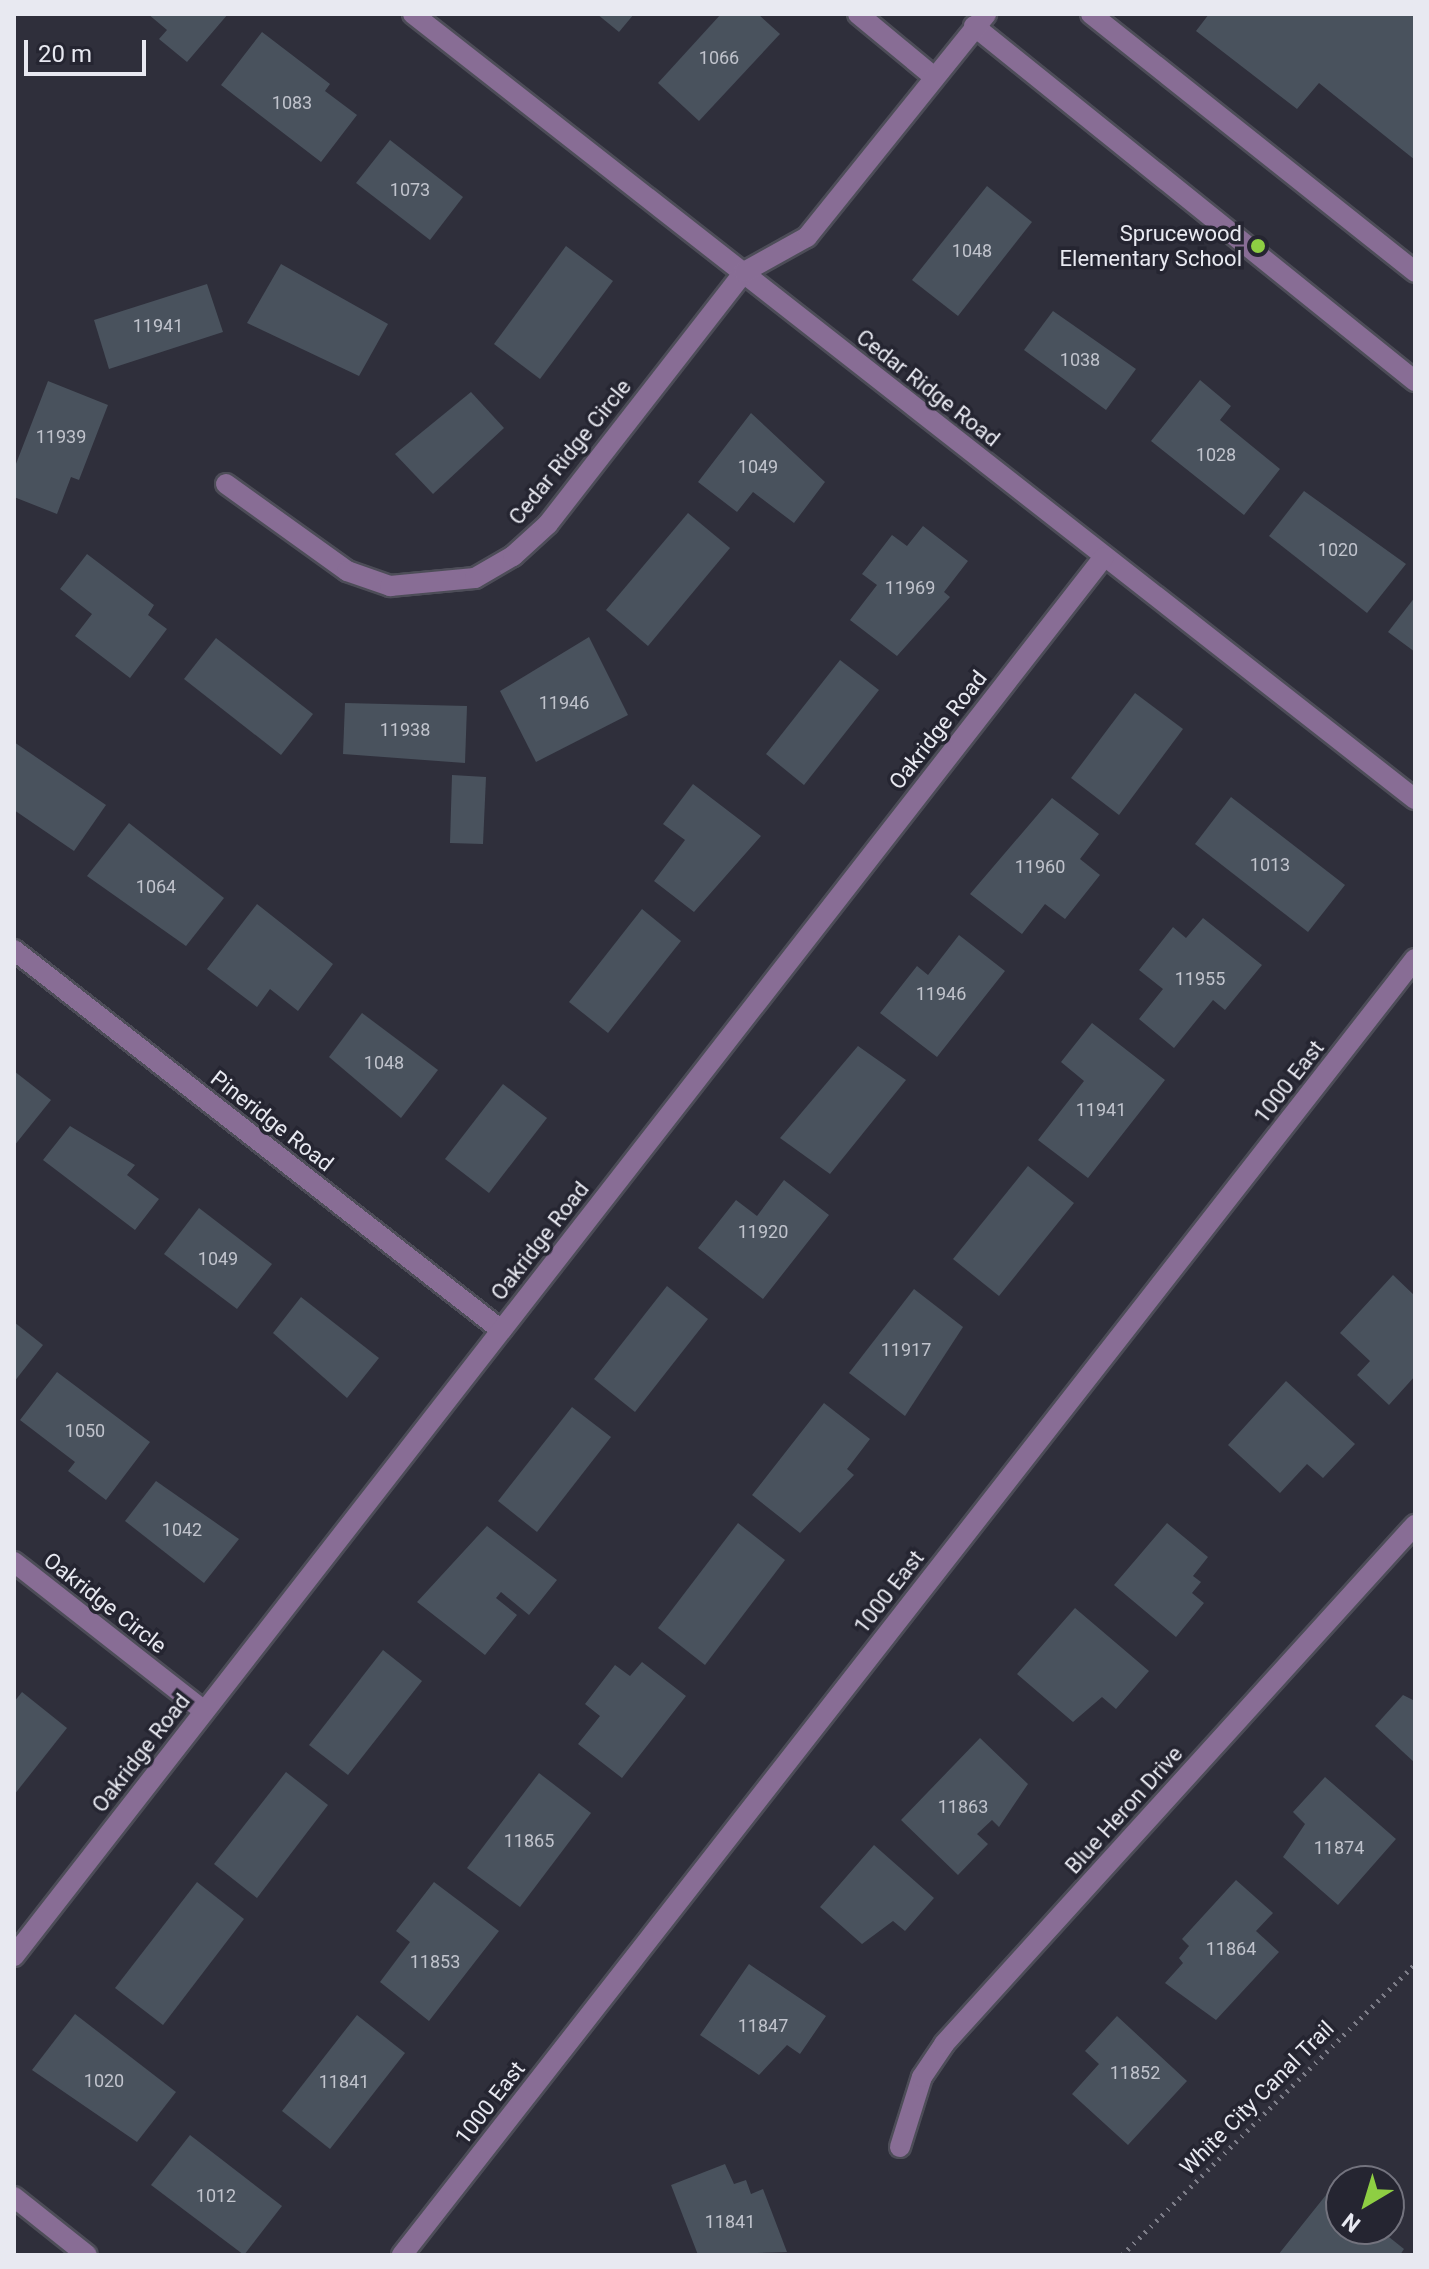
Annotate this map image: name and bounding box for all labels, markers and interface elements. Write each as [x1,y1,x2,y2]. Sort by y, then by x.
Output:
scale bar [28,24,150,74]
text: 20 m [38,40,92,68]
house number: 1066 [699,47,739,69]
house number: 1083 [272,92,312,114]
house number: 1073 [390,179,430,201]
place label: Sprucewood Elementary School [1060,220,1242,272]
marker: Sprucewood Elementary School [1249,237,1267,255]
house number: 1048 [952,240,992,262]
house number: 11941 [133,315,183,337]
street label: Cedar Ridge Road [851,324,1005,452]
house number: 1038 [1060,349,1100,371]
street label: Cedar Ridge Circle [503,374,637,530]
house number: 11939 [36,426,86,448]
house number: 1028 [1196,444,1236,466]
house number: 1049 [738,456,778,478]
house number: 1020 [1318,539,1358,561]
house number: 11969 [885,577,935,599]
street label: Oakridge Road [883,665,993,795]
house number: 11946 [539,692,589,714]
house number: 11938 [380,719,430,741]
house number: 1013 [1250,854,1290,876]
house number: 11960 [1015,856,1065,878]
house number: 1064 [136,876,176,898]
house number: 11955 [1175,968,1225,990]
house number: 11946 [916,983,966,1005]
street label: 1000 East [1248,1035,1330,1129]
house number: 1048 [364,1052,404,1074]
street label: Pineridge Road [205,1065,339,1177]
house number: 11941 [1076,1099,1126,1121]
street label: Oakridge Road [485,1176,595,1306]
house number: 11920 [738,1221,788,1243]
house number: 1049 [198,1248,238,1270]
house number: 11917 [881,1339,931,1361]
house number: 1050 [65,1420,105,1442]
house number: 1042 [162,1519,202,1541]
street label: 1000 East [848,1545,930,1639]
street label: Oakridge Circle [38,1547,172,1659]
street label: Oakridge Road [86,1688,196,1818]
street label: Blue Heron Drive [1060,1741,1188,1879]
house number: 11863 [938,1796,988,1818]
house number: 11865 [504,1830,554,1852]
house number: 11874 [1314,1837,1364,1859]
house number: 11864 [1206,1938,1256,1960]
house number: 11853 [410,1951,460,1973]
house number: 11847 [738,2015,788,2037]
street label: White City Canal Trail [1174,2015,1340,2181]
street label: 1000 East [449,2056,531,2150]
house number: 11852 [1110,2062,1160,2084]
house number: 1020 [84,2070,124,2092]
house number: 11841 [319,2071,369,2093]
north arrow [1325,2165,1405,2245]
house number: 1012 [196,2185,236,2207]
text: N [1337,2208,1365,2237]
house number: 11841 [705,2211,755,2233]

